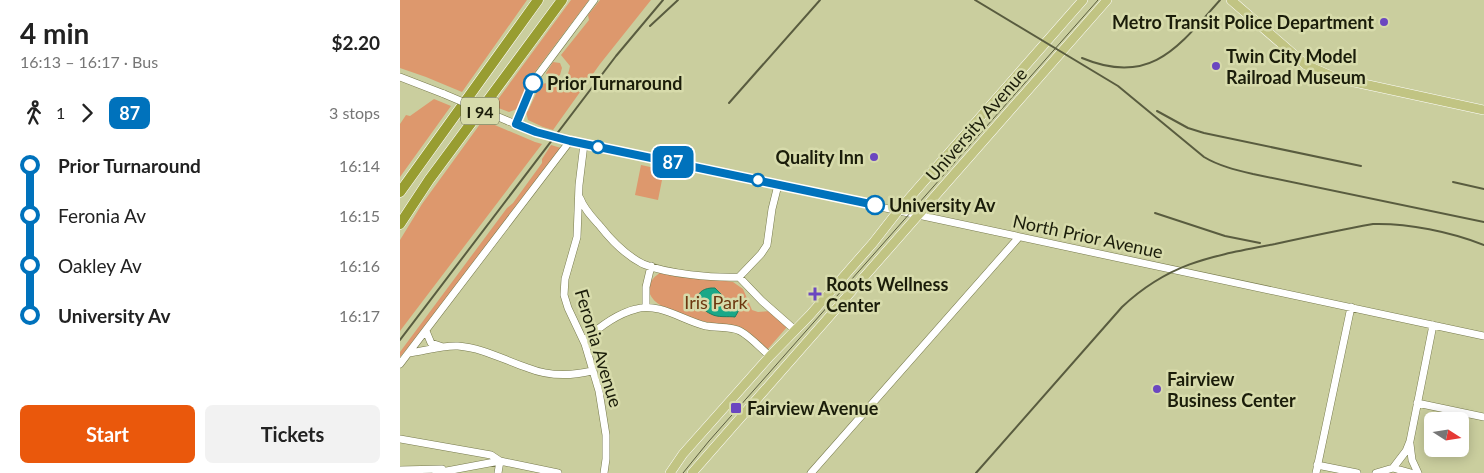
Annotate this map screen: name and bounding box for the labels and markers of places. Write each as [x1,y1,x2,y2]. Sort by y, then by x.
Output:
place label: Metro Transit Police Department [1112,11,1374,33]
marker: Metro Transit Police Department [1378,16,1390,28]
place label: Twin City Model Railroad Museum [1226,45,1366,88]
marker: Twin City Model Railroad Museum [1210,60,1222,72]
place label: Prior Turnaround [547,72,682,94]
marker: Prior Turnaround [523,73,543,93]
unlabelled marker [591,140,605,154]
place label: Quality Inn [776,146,864,168]
marker: Quality Inn [868,151,880,163]
unlabelled marker [751,173,765,187]
place label: University Av [889,194,996,216]
marker: University Av [865,195,885,215]
place label: Roots Wellness Center [826,273,948,316]
marker: Roots Wellness Center [808,287,822,301]
place label: Fairview Business Center [1167,368,1296,411]
marker: Fairview Business Center [1151,383,1163,395]
place label: Fairview Avenue [747,397,879,419]
marker: Fairview Avenue [729,401,743,415]

